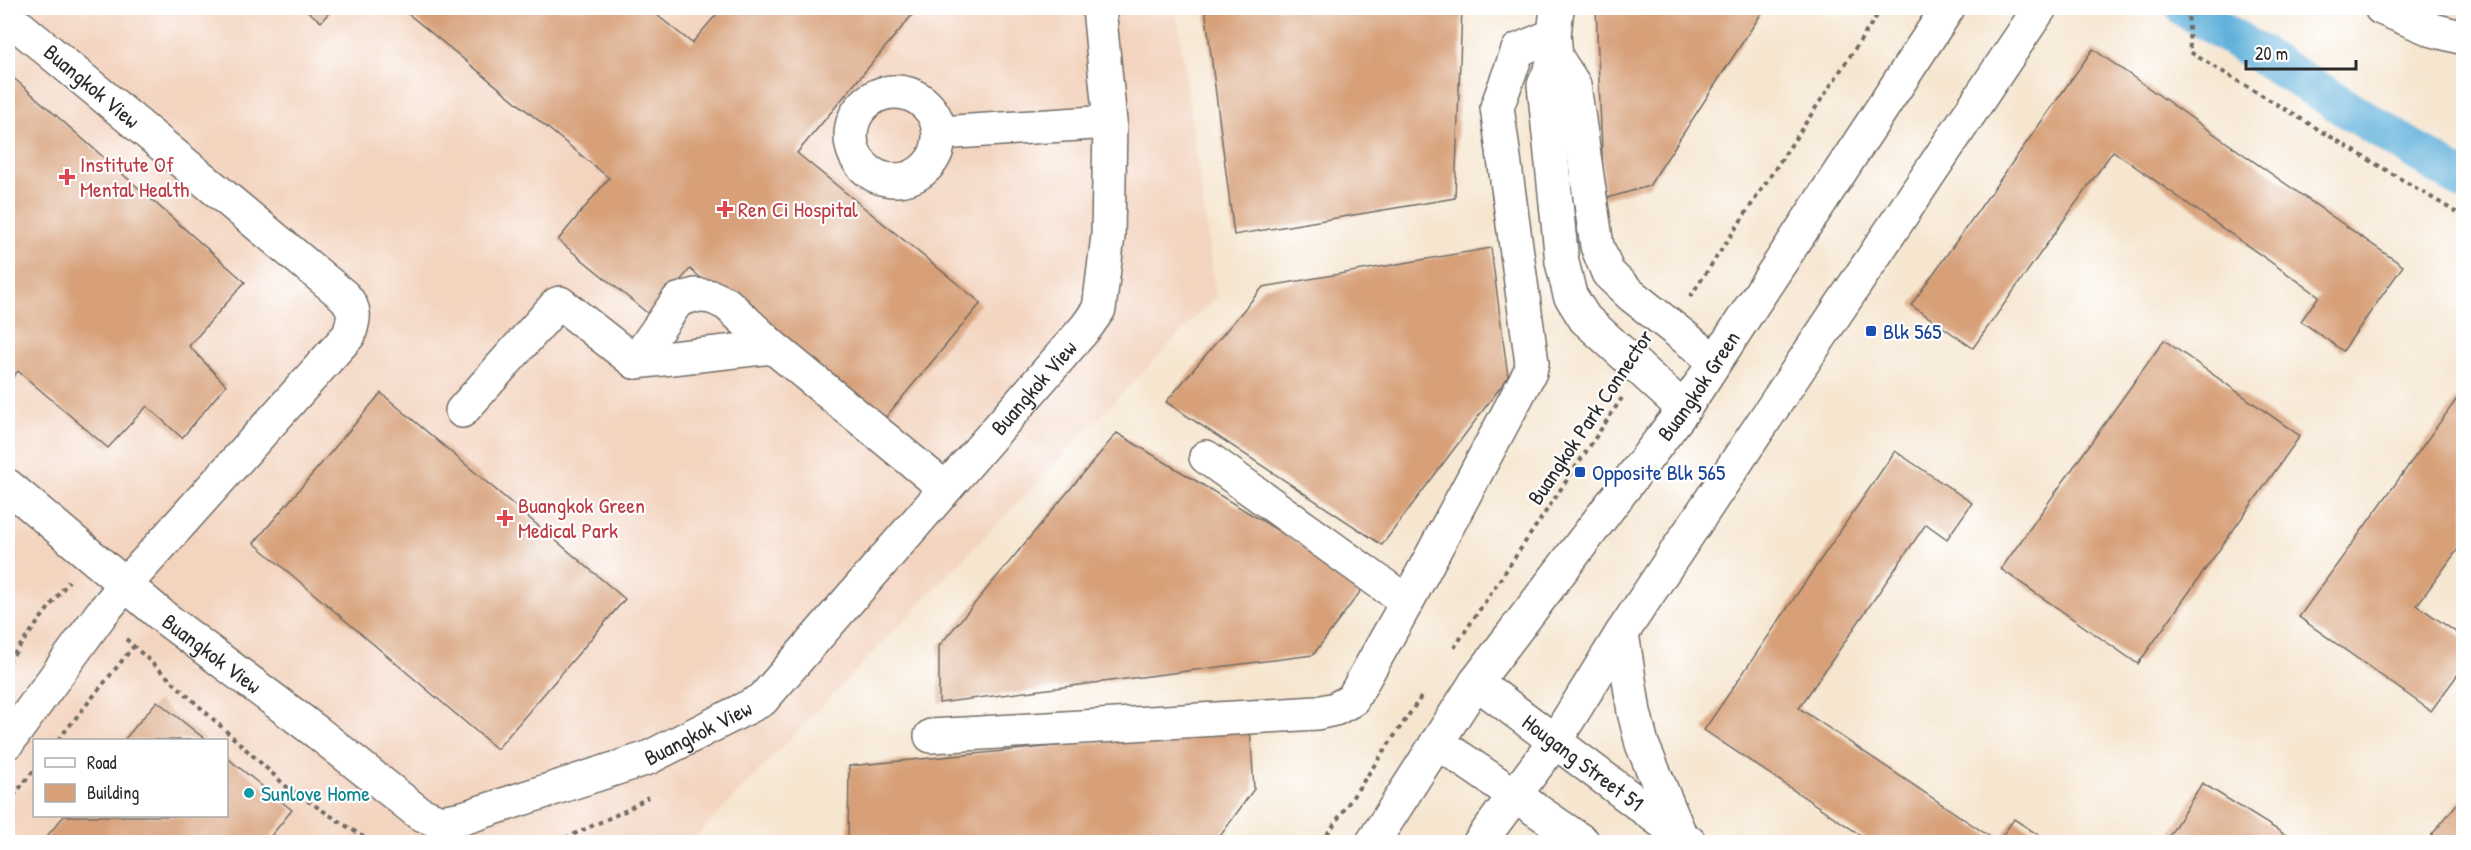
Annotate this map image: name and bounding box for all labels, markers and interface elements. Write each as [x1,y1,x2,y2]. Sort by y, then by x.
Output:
scale bar [2246,33,2356,71]
street label: Buangkok View [38,37,146,135]
text: 20 m [2255,41,2288,66]
place label: Institute Of Mental Health [80,149,189,204]
marker: Institute Of Mental Health [58,168,76,186]
place label: Ren Ci Hospital [738,194,858,224]
marker: Ren Ci Hospital [716,200,734,218]
place label: Blk 565 [1883,316,1942,346]
street label: Buangkok Park Connector [1520,323,1660,511]
marker: Blk 565 [1864,324,1878,338]
street label: Buangkok Green [1650,325,1747,447]
street label: Buangkok View [984,334,1083,441]
place label: Opposite Blk 565 [1592,457,1725,487]
marker: Opposite Blk 565 [1573,465,1587,479]
place label: Buangkok Green Medical Park [518,490,645,545]
marker: Buangkok Green Medical Park [496,509,514,527]
street label: Buangkok View [156,606,268,701]
street label: Buangkok View [639,693,757,772]
street label: Hougang Street 51 [1516,707,1650,818]
legend [33,739,228,817]
text: Road [87,750,117,775]
place label: Sunlove Home [261,778,370,808]
text: Building [87,780,139,805]
marker: Sunlove Home [242,786,256,800]

